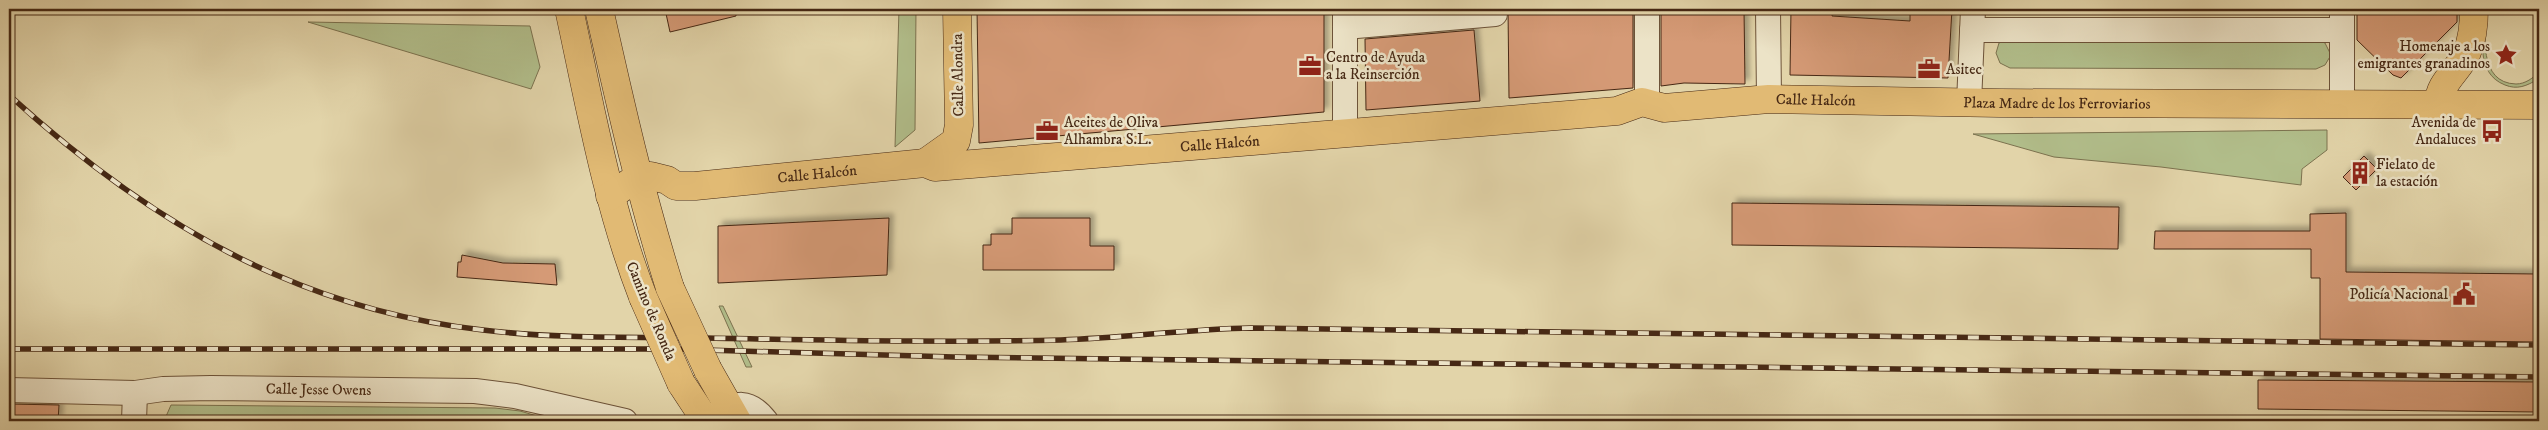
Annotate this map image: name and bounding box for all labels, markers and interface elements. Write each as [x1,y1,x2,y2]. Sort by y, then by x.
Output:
street label: Calle Alondra [948,33,968,117]
place label: Homenaje a los emigrantes granadinos [2357,37,2490,73]
place icon: Homenaje a los emigrantes granadinos [2493,42,2519,68]
place label: Centro de Ayuda a la Reinserción [1326,48,1426,84]
office icon: Centro de Ayuda a la Reinserción [1297,53,1323,79]
office icon: Asitec [1916,56,1942,82]
place label: Asitec [1946,60,1982,79]
street label: Calle Halcón [1776,90,1856,110]
street label: Plaza Madre de los Ferroviarios [1963,93,2151,113]
place label: Aceites de Oliva Alhambra S.L. [1064,113,1159,149]
place label: Avenida de Andaluces [2411,113,2476,149]
office icon: Aceites de Oliva Alhambra S.L. [1034,118,1060,144]
bus stop icon: Avenida de Andaluces [2479,118,2505,144]
street label: Calle Halcón [1179,131,1261,156]
place label: Fielato de la estación [2376,155,2438,191]
street label: Calle Halcón [777,160,858,187]
building icon: Fielato de la estación [2347,160,2373,186]
street label: Camino de Ronda [622,259,681,364]
public building icon: Policía Nacional [2451,281,2477,307]
place label: Policía Nacional [2349,285,2448,304]
street label: Calle Jesse Owens [266,379,371,399]

